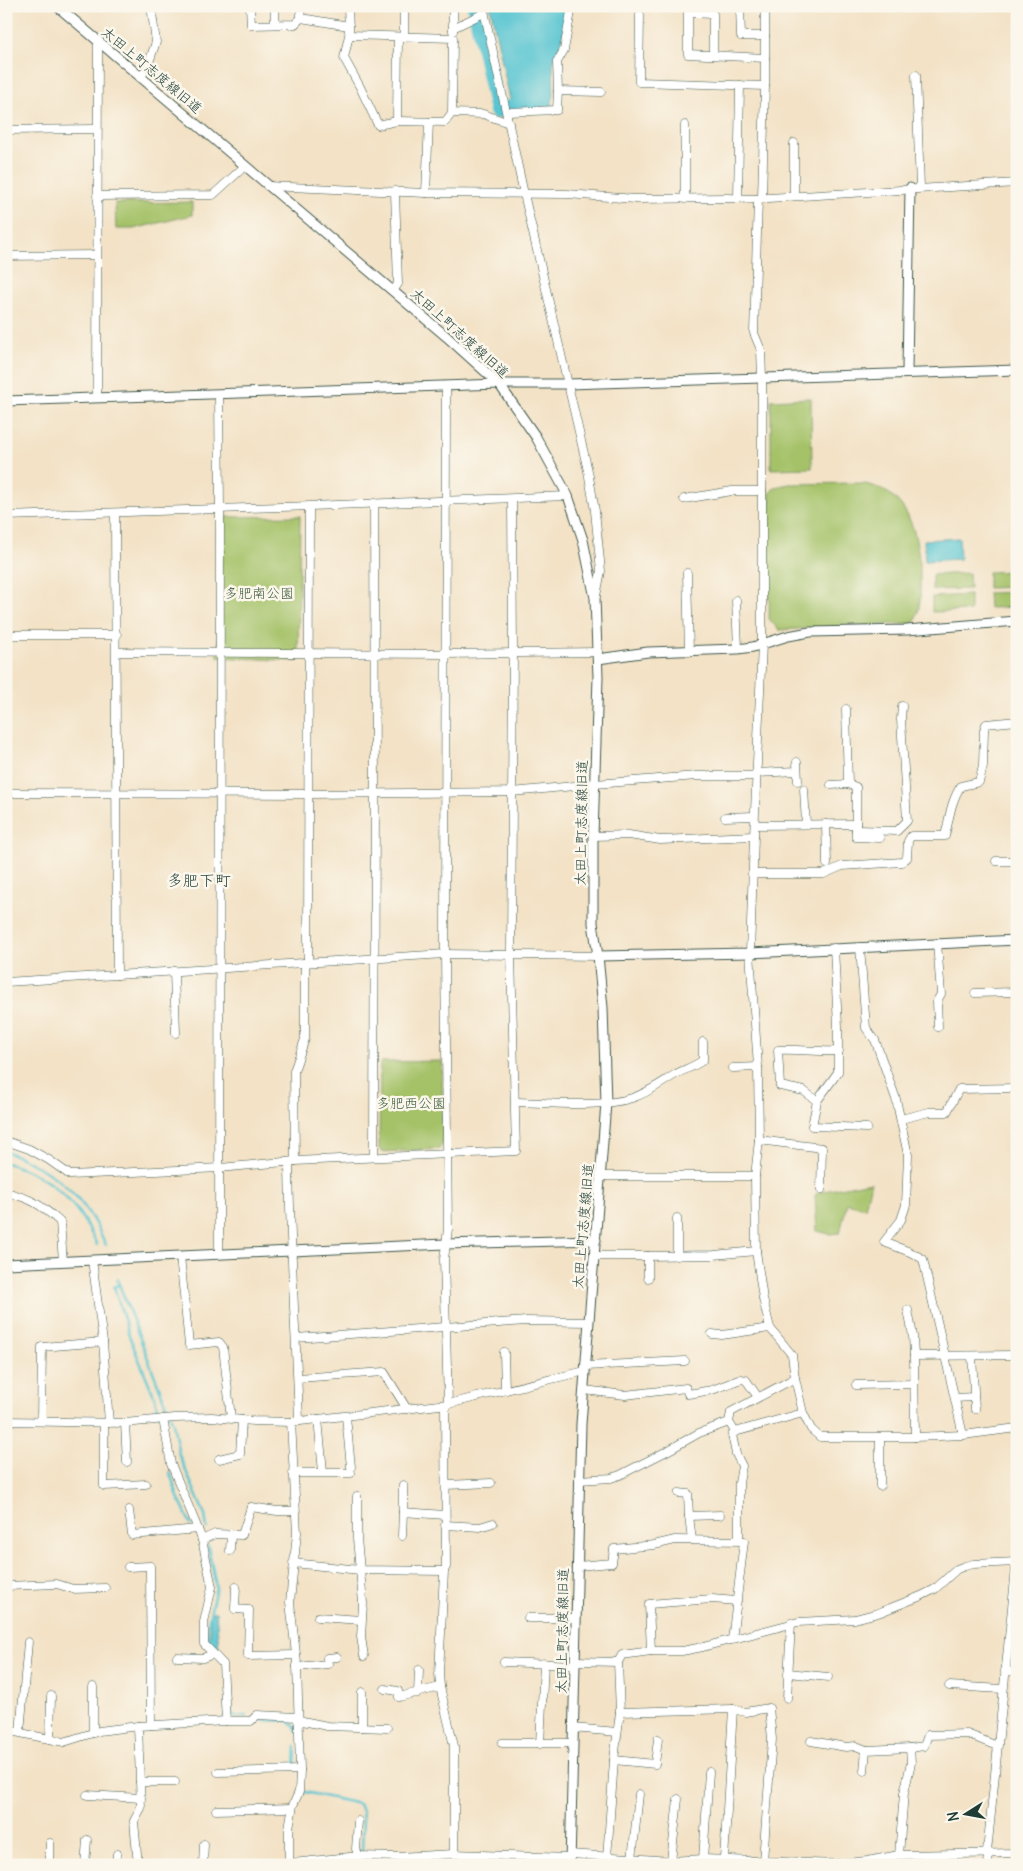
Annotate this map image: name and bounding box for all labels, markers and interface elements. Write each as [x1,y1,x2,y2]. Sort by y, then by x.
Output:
street label: 太田上町志度線旧道 [98,23,206,117]
street label: 太田上町志度線旧道 [407,284,513,382]
park label: 多肥南公園 [224,584,294,602]
street label: 太田上町志度線旧道 [571,760,591,886]
district label: 多肥下町 [167,870,231,890]
park label: 多肥西公園 [376,1094,446,1112]
street label: 太田上町志度線旧道 [569,1162,597,1290]
street label: 太田上町志度線旧道 [552,1568,572,1694]
north arrow [940,1788,990,1838]
text: N [943,1810,963,1823]

